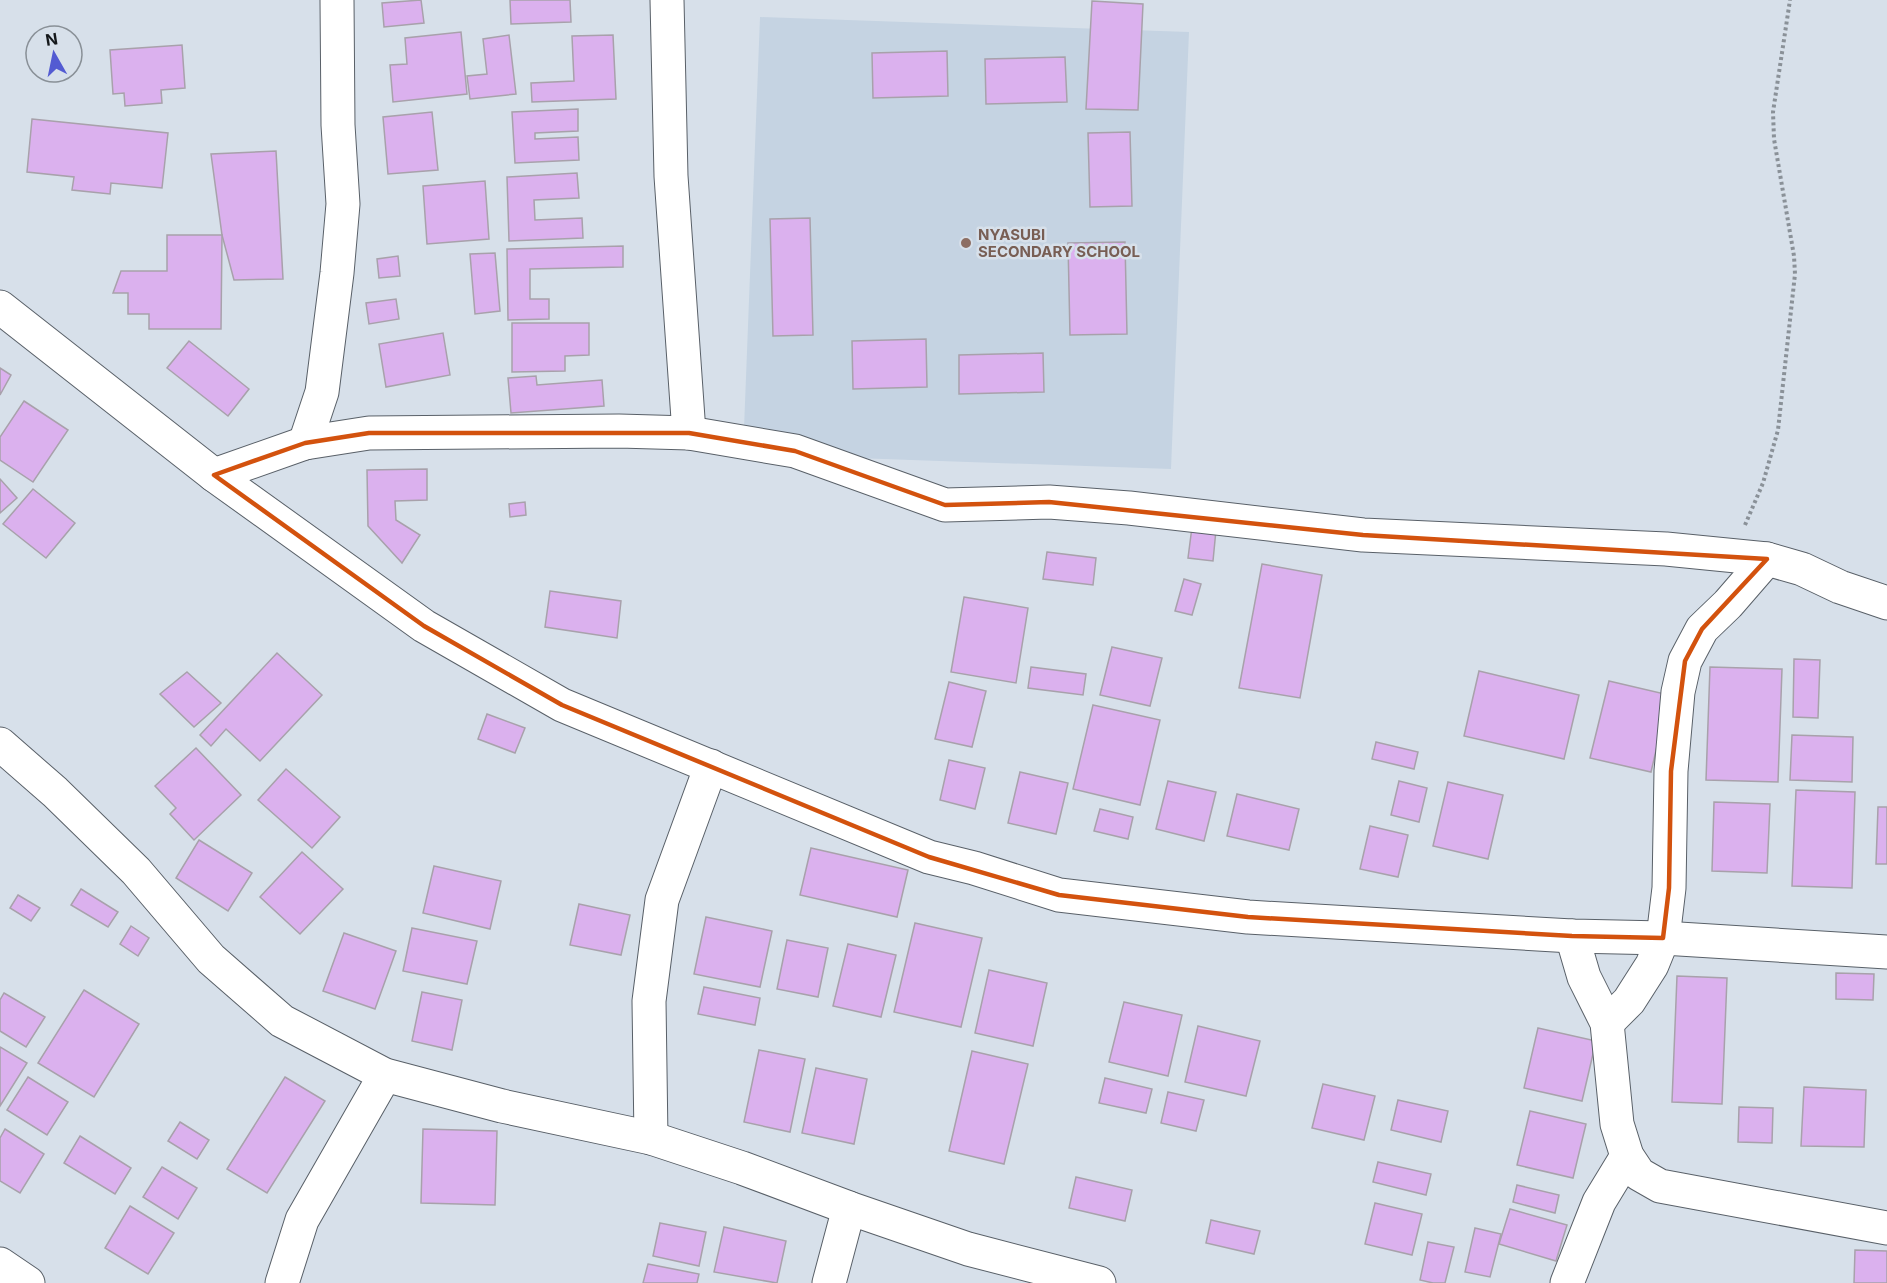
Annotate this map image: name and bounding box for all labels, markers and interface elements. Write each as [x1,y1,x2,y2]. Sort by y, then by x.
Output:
north arrow [24,24,84,84]
text: N [44,28,59,50]
place label: NYASUBI SECONDARY SCHOOL [978,225,1140,261]
marker: NYASUBI SECONDARY SCHOOL [959,236,973,250]

